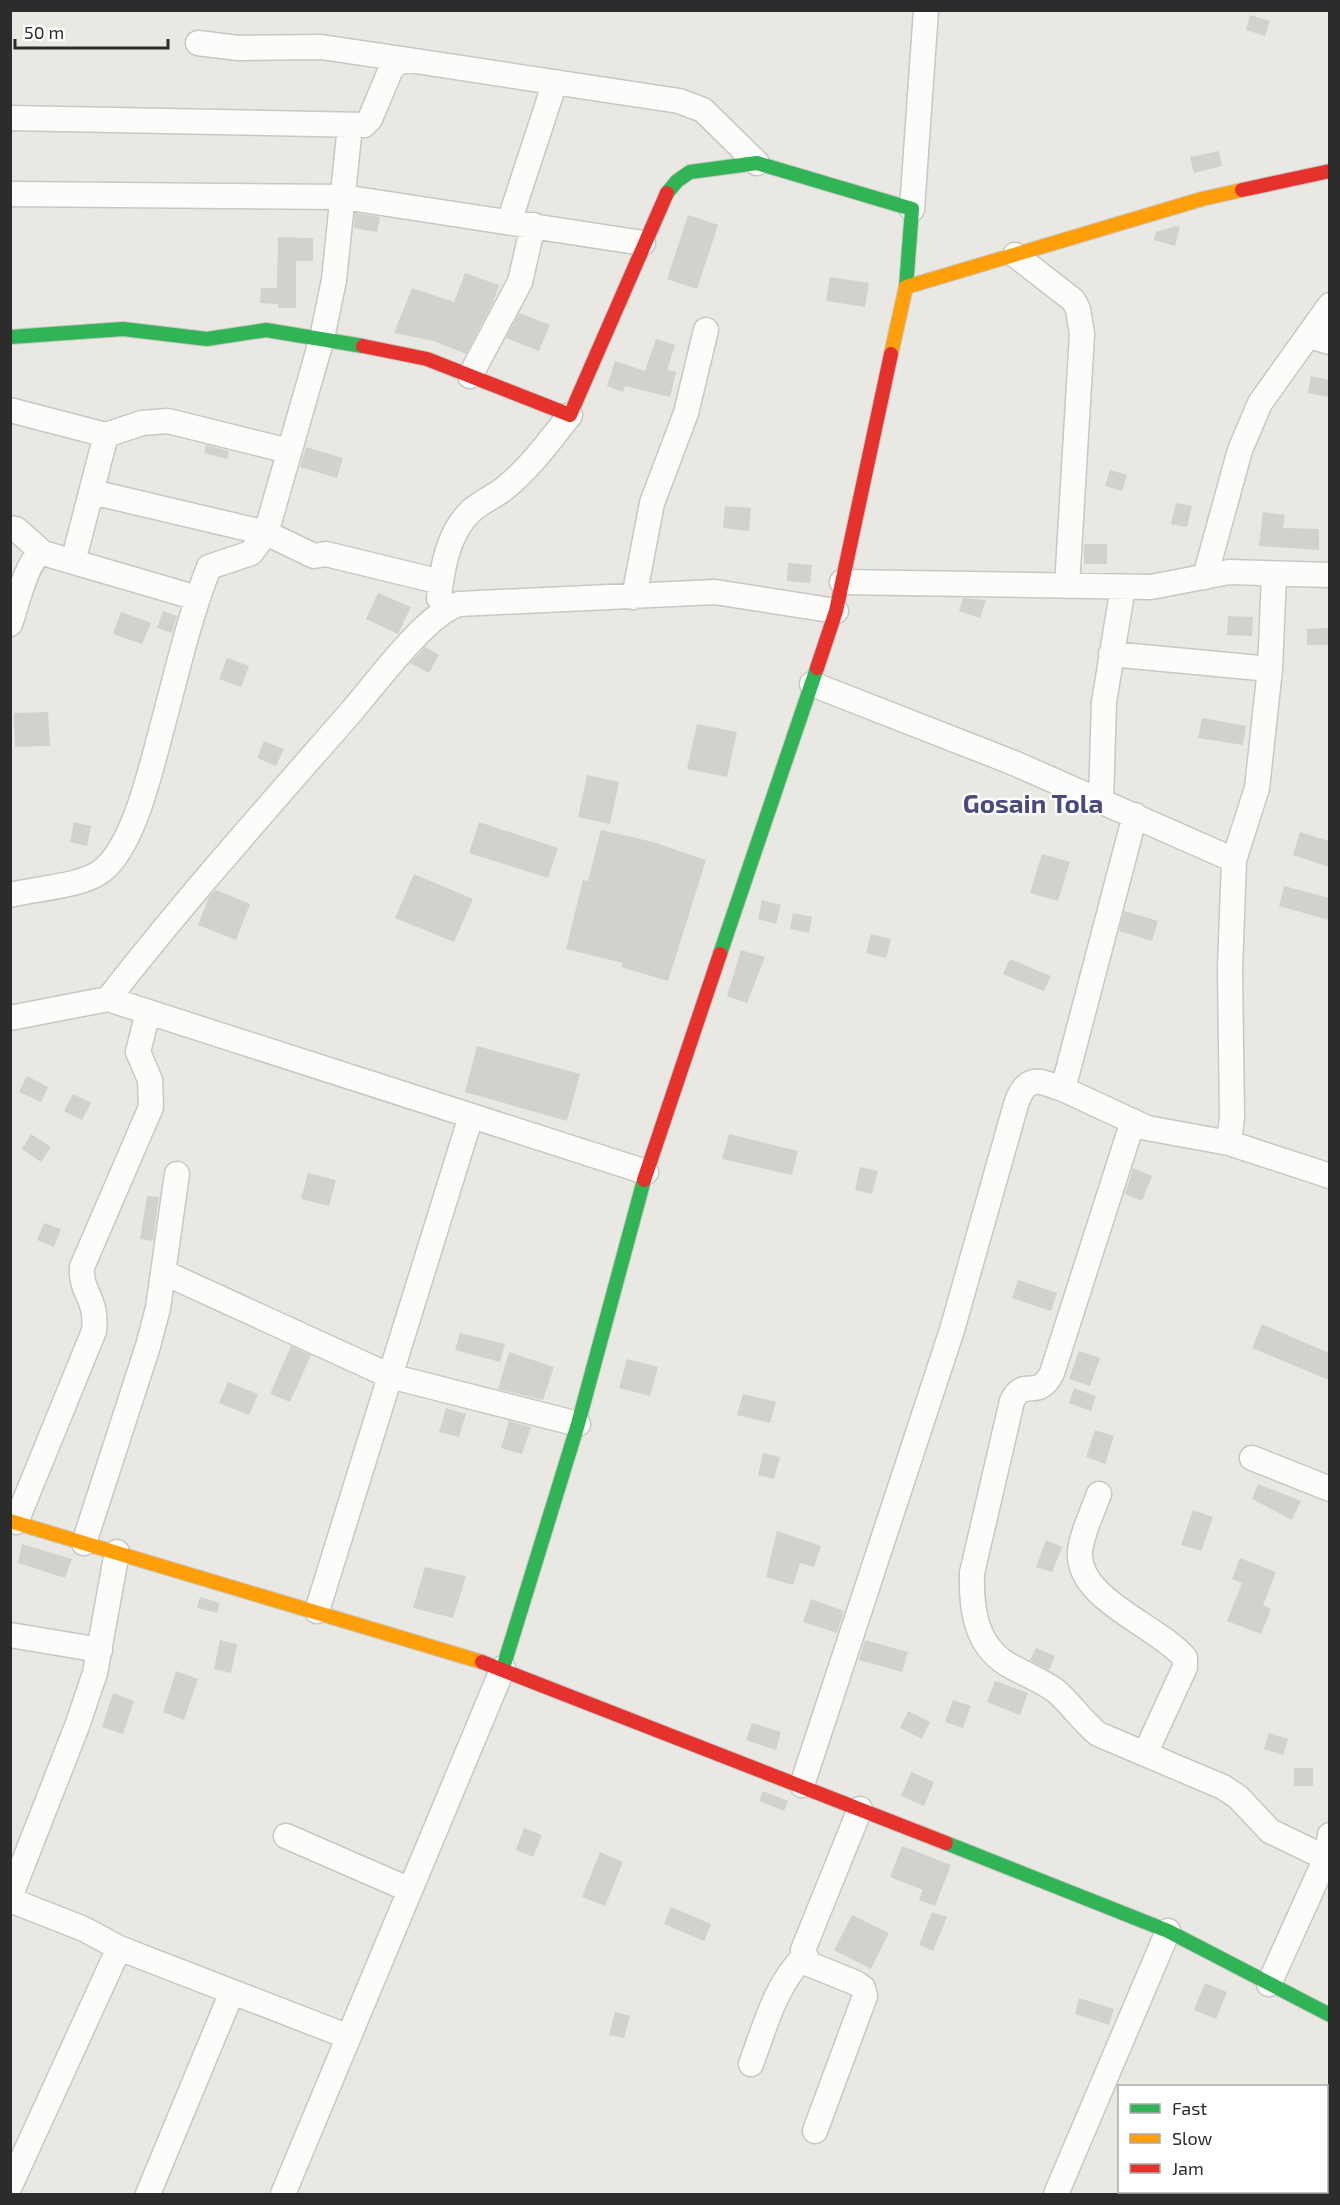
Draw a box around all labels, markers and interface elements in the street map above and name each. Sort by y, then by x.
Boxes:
scale bar [15,12,168,50]
text: 50 m [24,21,64,43]
district label: Gosain Tola [963,787,1103,818]
legend [1118,2085,1328,2193]
text: Fast [1172,2097,1207,2119]
text: Slow [1172,2127,1213,2149]
text: Jam [1172,2157,1204,2179]

